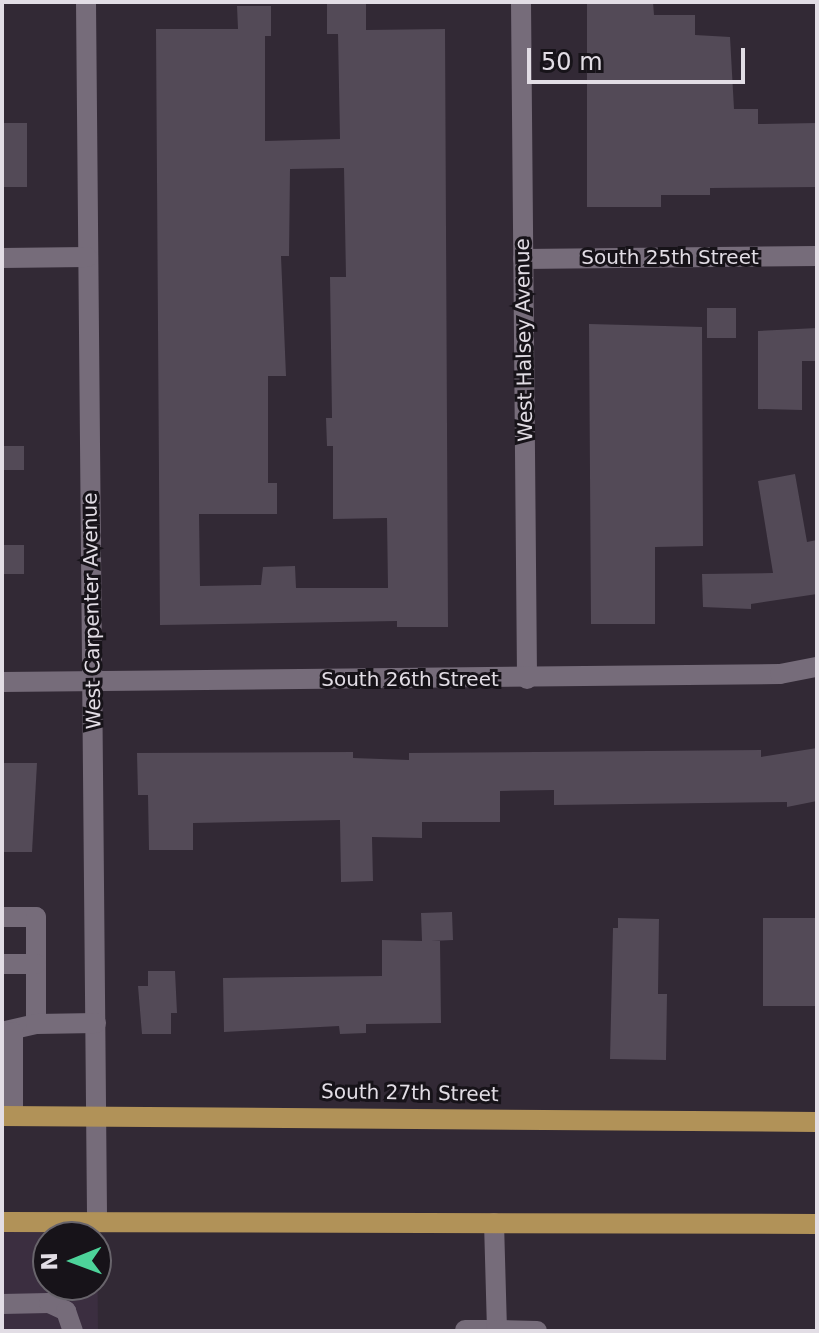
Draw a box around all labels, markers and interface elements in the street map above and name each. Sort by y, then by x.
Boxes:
scale bar [531,32,749,82]
text: 50 m [541,48,603,76]
street label: West Halsey Avenue [510,238,538,442]
street label: South 25th Street [581,245,759,269]
street label: West Carpenter Avenue [78,492,106,730]
street label: South 26th Street [321,667,499,691]
street label: South 27th Street [321,1079,499,1107]
north arrow [32,1221,112,1301]
text: N [37,1252,62,1271]

